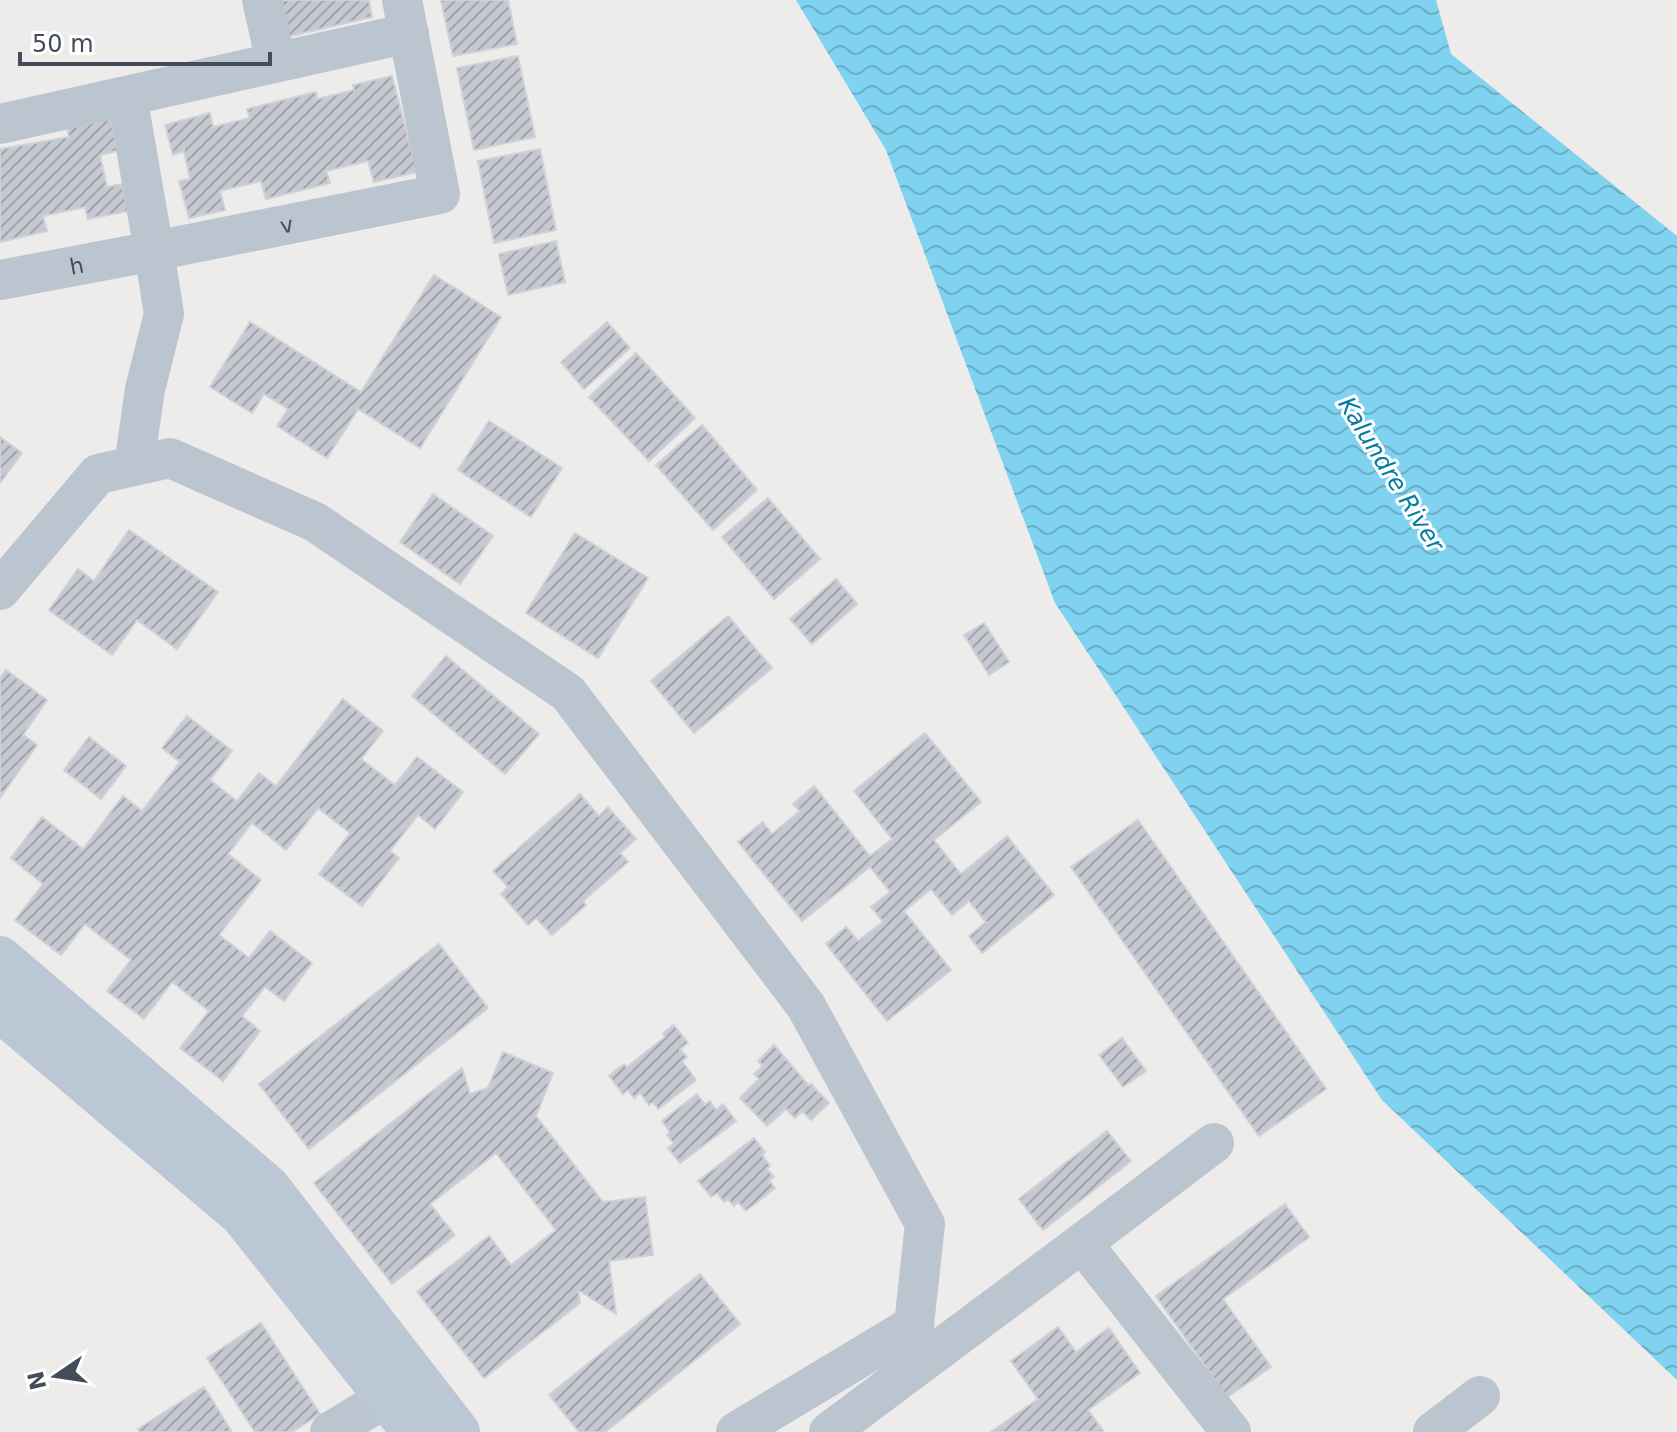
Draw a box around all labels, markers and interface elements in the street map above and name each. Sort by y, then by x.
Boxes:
scale bar [20,16,270,66]
text: 50 m [32,30,94,58]
street label: v [278,211,295,238]
street label: h [67,252,86,279]
water label: Kalundre River [1332,392,1451,558]
north arrow [16,1336,96,1416]
text: N [23,1369,51,1392]

